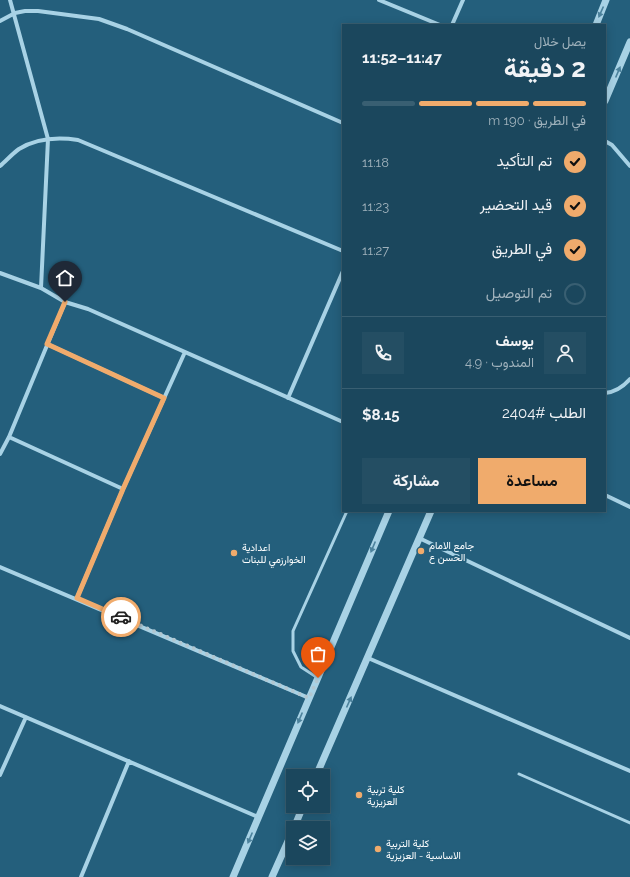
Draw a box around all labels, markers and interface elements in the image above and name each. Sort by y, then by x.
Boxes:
one-way arrow [598,7,604,18]
text: يصل خلال [534,34,586,49]
text: 11:47–11:52 [362,49,442,67]
text: 2 دقيقة [504,53,586,83]
one-way arrow [615,65,621,77]
text: في الطريق · 190 m [488,113,586,128]
icon: check [564,151,586,173]
text: تم التأكيد [497,152,552,170]
text: 11:18 [362,155,389,170]
icon: check [564,195,586,217]
text: قيد التحضير [480,196,552,214]
text: 11:23 [362,199,389,214]
icon: check [564,239,586,261]
text: في الطريق [492,240,552,258]
text: 11:27 [362,243,389,258]
pin [48,261,82,302]
icon: home [54,267,76,289]
text: تم التوصيل [486,284,552,302]
button: phone [362,332,404,374]
text: يوسف [496,332,534,350]
button: person [544,332,586,374]
text: المندوب · 4.9 [465,355,534,370]
text: الطلب #2404 [502,404,586,422]
text: $8.15 [362,406,400,424]
button: مشاركة [362,458,470,504]
button: مساعدة [478,458,586,504]
place label: جامع الامام الحسن ع [429,540,474,564]
one-way arrow [370,541,376,553]
place label: اعدادية الخوارزمي للبنات [242,542,306,568]
marker: جامع الامام الحسن ع [416,546,426,556]
marker: اعدادية الخوارزمي للبنات [229,548,239,558]
courier [101,597,141,637]
icon: car [110,606,132,628]
pin [301,637,335,678]
icon: bag [307,643,329,665]
one-way arrow [346,696,352,707]
one-way arrow [297,712,303,723]
map controls [286,769,330,865]
button: locate [286,769,330,813]
place label: كلية تربية العزيزية [367,784,405,808]
marker: كلية تربية العزيزية [354,790,364,800]
button: layers [286,821,330,865]
one-way arrow [246,832,252,844]
place label: كلية التربية الاساسية - العزيزية [386,838,461,862]
marker: كلية التربية الاساسية - العزيزية [373,844,383,854]

